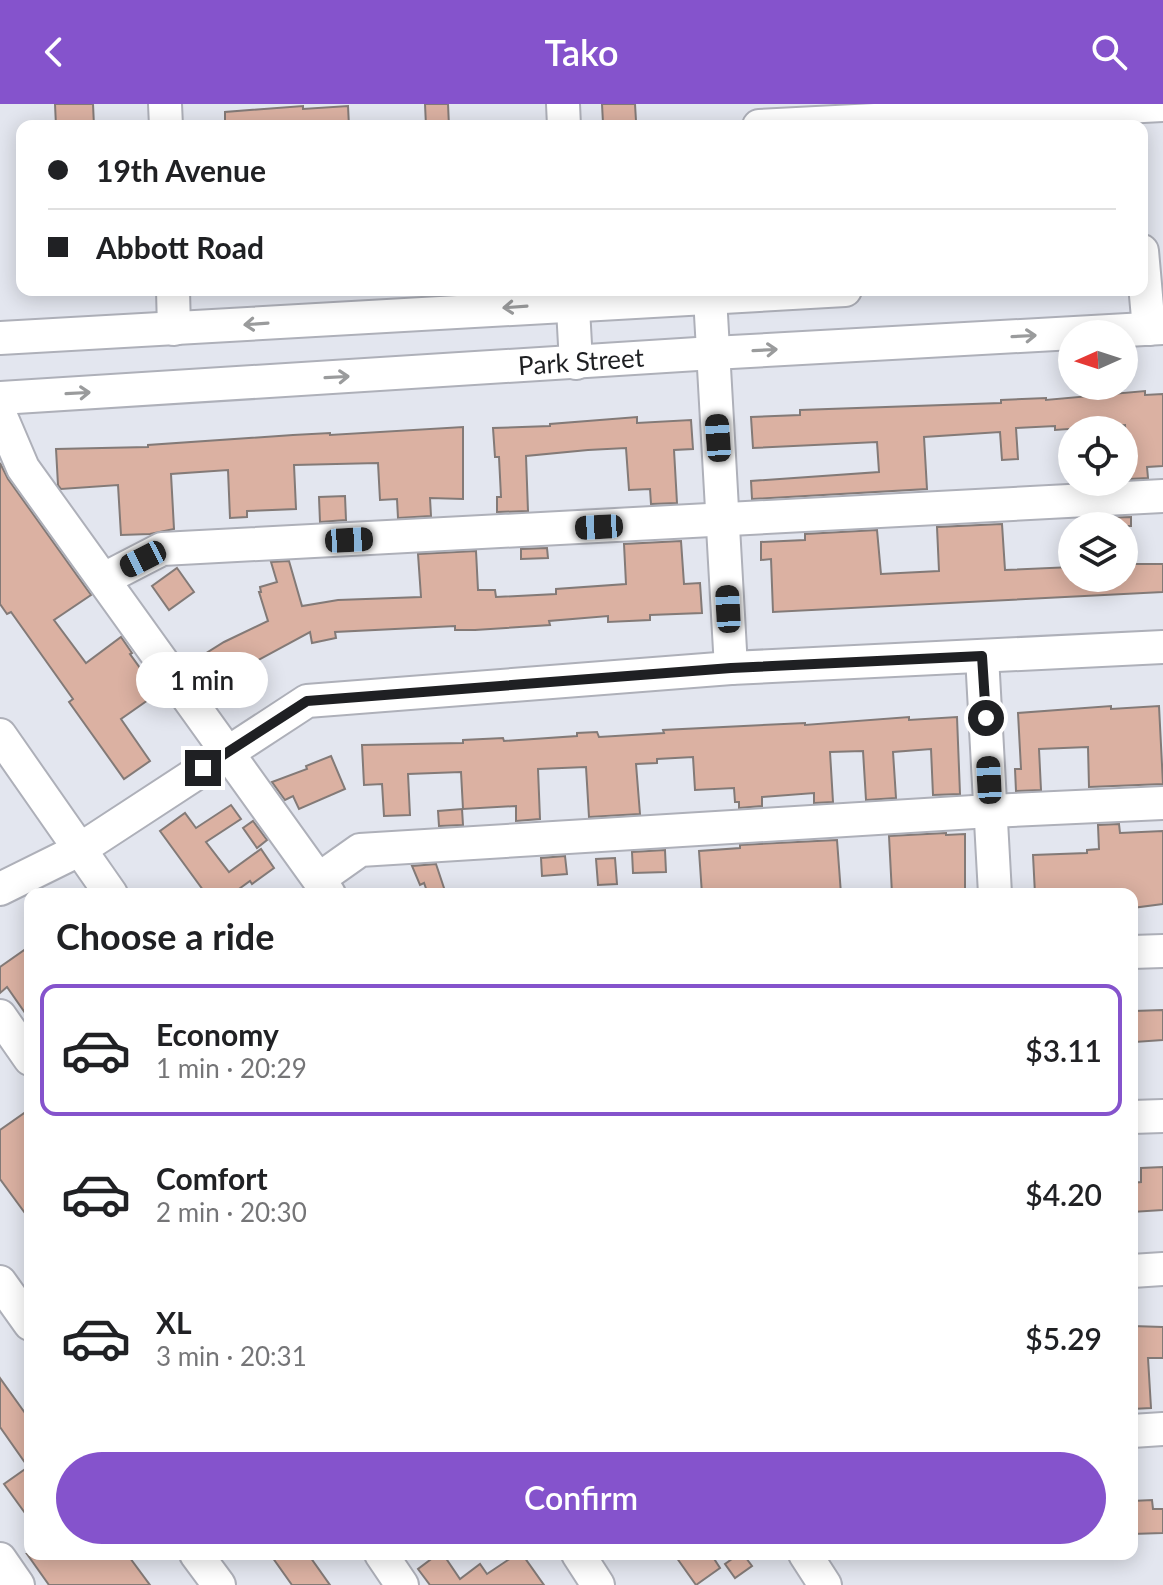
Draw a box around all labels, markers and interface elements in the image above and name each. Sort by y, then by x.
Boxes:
icon: back [32,30,76,74]
text: Tako [545,30,618,74]
icon: search [1087,30,1131,74]
text: 19th Avenue [96,152,266,188]
text: Abbott Road [96,229,264,265]
one-way arrow [502,300,529,315]
one-way arrow [243,317,270,332]
north arrow [1058,320,1138,400]
map controls [1058,320,1138,592]
one-way arrow [1010,328,1037,343]
street label: Park Street [517,341,646,381]
one-way arrow [751,342,777,357]
one-way arrow [323,369,350,384]
one-way arrow [64,385,91,400]
car [704,413,732,463]
button: locate [1058,416,1138,496]
button: layers [1058,512,1138,592]
car [574,514,624,540]
car [324,527,374,553]
car [116,537,170,581]
car [715,584,741,634]
callout: 1 min [137,652,269,708]
text: 1 min [170,664,234,696]
route start [968,700,1004,736]
route end [185,750,221,786]
car [976,755,1002,805]
text: Choose a ride [56,914,275,958]
icon: car [60,1014,132,1086]
text: Economy [156,1016,279,1052]
text: $3.11 [1025,1032,1102,1068]
text: 1 min · 20:29 [156,1052,307,1084]
icon: car [60,1158,132,1230]
text: Comfort [156,1160,268,1196]
text: $4.20 [1025,1176,1102,1212]
text: 2 min · 20:30 [156,1196,307,1228]
icon: car [60,1302,132,1374]
text: XL [156,1304,192,1340]
text: $5.29 [1025,1320,1102,1356]
text: 3 min · 20:31 [156,1340,307,1372]
button: Confirm [56,1452,1106,1544]

